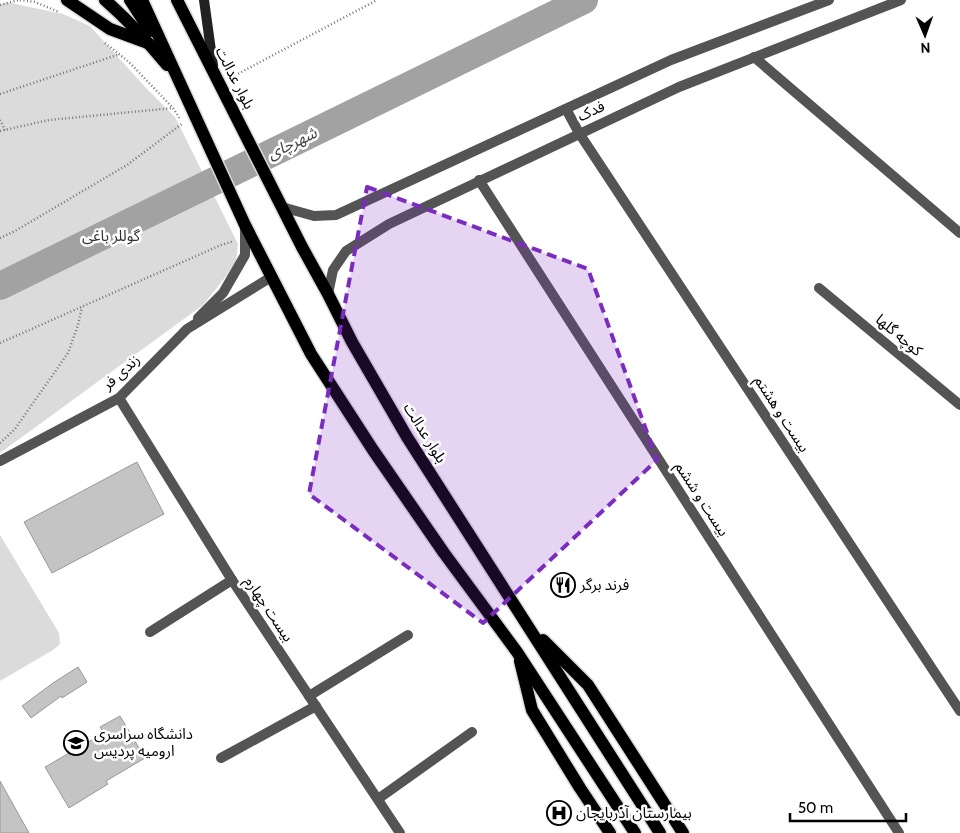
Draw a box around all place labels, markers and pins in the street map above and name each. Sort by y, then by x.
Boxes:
restaurant icon: فرند برگر [550,572,576,598]
place label: فرند برگر [579,576,629,594]
place label: دانشگاه سراسری ارومیه پردیس [94,725,193,761]
school or university icon: دانشگاه سراسری ارومیه پردیس [63,730,89,756]
hospital icon: بیمارستان آذربایجان [546,800,572,826]
place label: بیمارستان آذربایجان [576,804,692,822]

